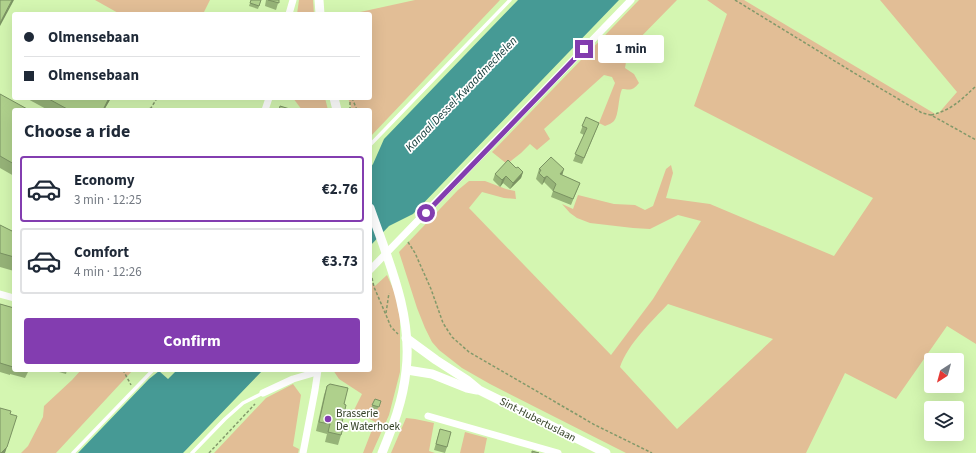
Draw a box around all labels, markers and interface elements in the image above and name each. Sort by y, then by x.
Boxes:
text: Olmensebaan [48,27,139,48]
water label: Kanaal Dessel-Kwaadmechelen [402,33,521,156]
callout: 1 min [598,35,664,63]
route end [575,40,593,58]
text: 1 min [615,40,647,58]
text: Olmensebaan [48,65,139,86]
text: Choose a ride [24,119,130,144]
text: Economy [74,170,135,191]
icon: car [26,171,62,207]
text: €2.76 [322,179,358,200]
text: 3 min · 12:25 [74,191,142,209]
route start [417,204,435,222]
text: Comfort [74,242,129,263]
icon: car [26,243,62,279]
text: €3.73 [322,251,358,272]
text: 4 min · 12:26 [74,263,142,281]
button: Confirm [24,318,360,364]
north arrow [924,353,964,393]
map controls [924,353,964,441]
street label: Sint-Hubertuslaan [497,394,579,445]
button: layers [924,401,964,441]
place label: Brasserie De Waterhoek [336,406,401,434]
marker: Brasserie De Waterhoek [323,414,333,424]

